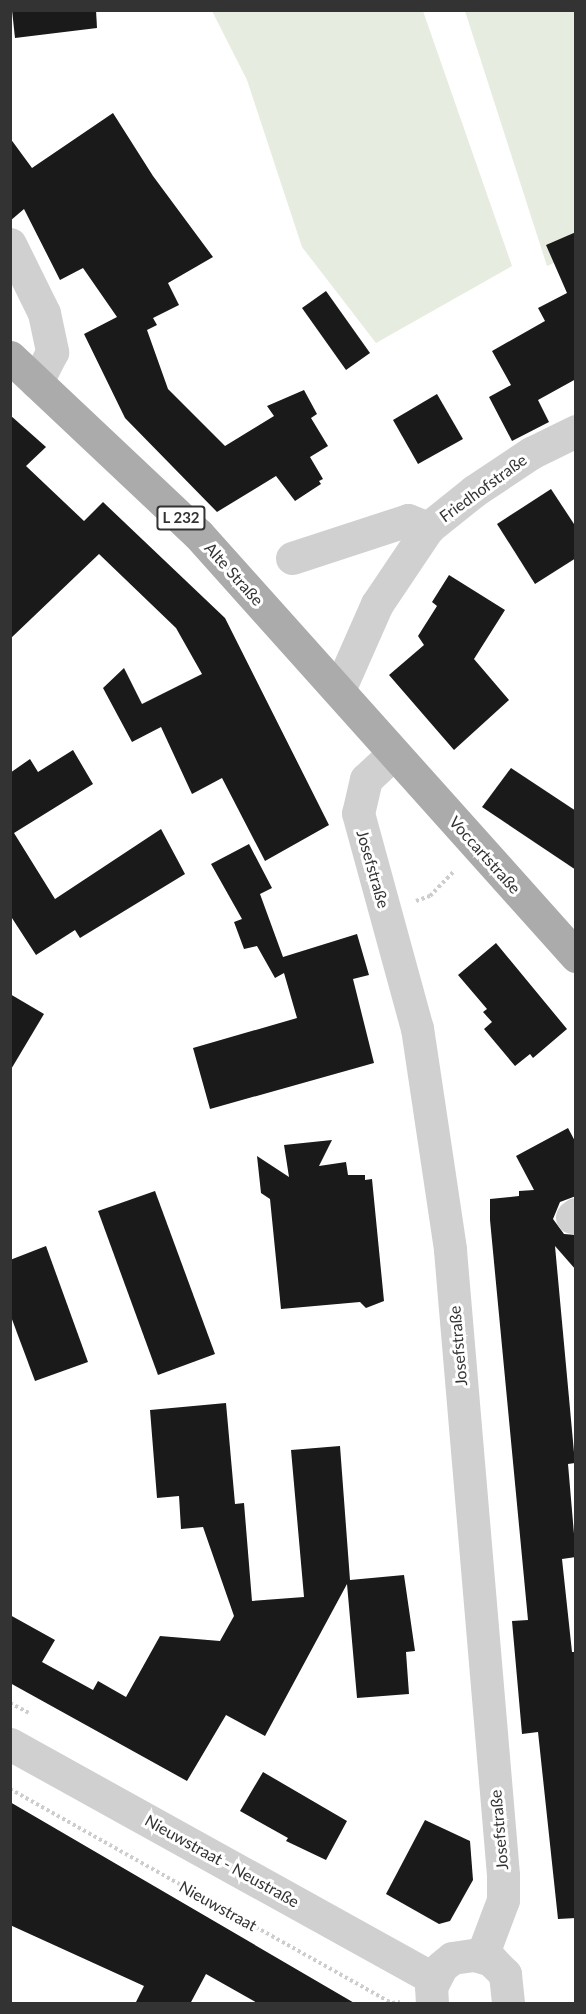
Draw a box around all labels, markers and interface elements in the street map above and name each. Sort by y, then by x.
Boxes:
street label: Friedhofstraße [436,450,530,526]
road number: L 232 [156,506,207,530]
street label: Alte Straße [201,539,267,609]
street label: Voccartstraße [445,812,525,898]
street label: Josefstraße [353,828,393,910]
street label: Josefstraße [445,1305,471,1387]
street label: Josefstraße [486,1789,512,1871]
street label: Nieuwstraat - Neustraße [142,1811,302,1911]
street label: Nieuwstraat [176,1877,260,1935]

